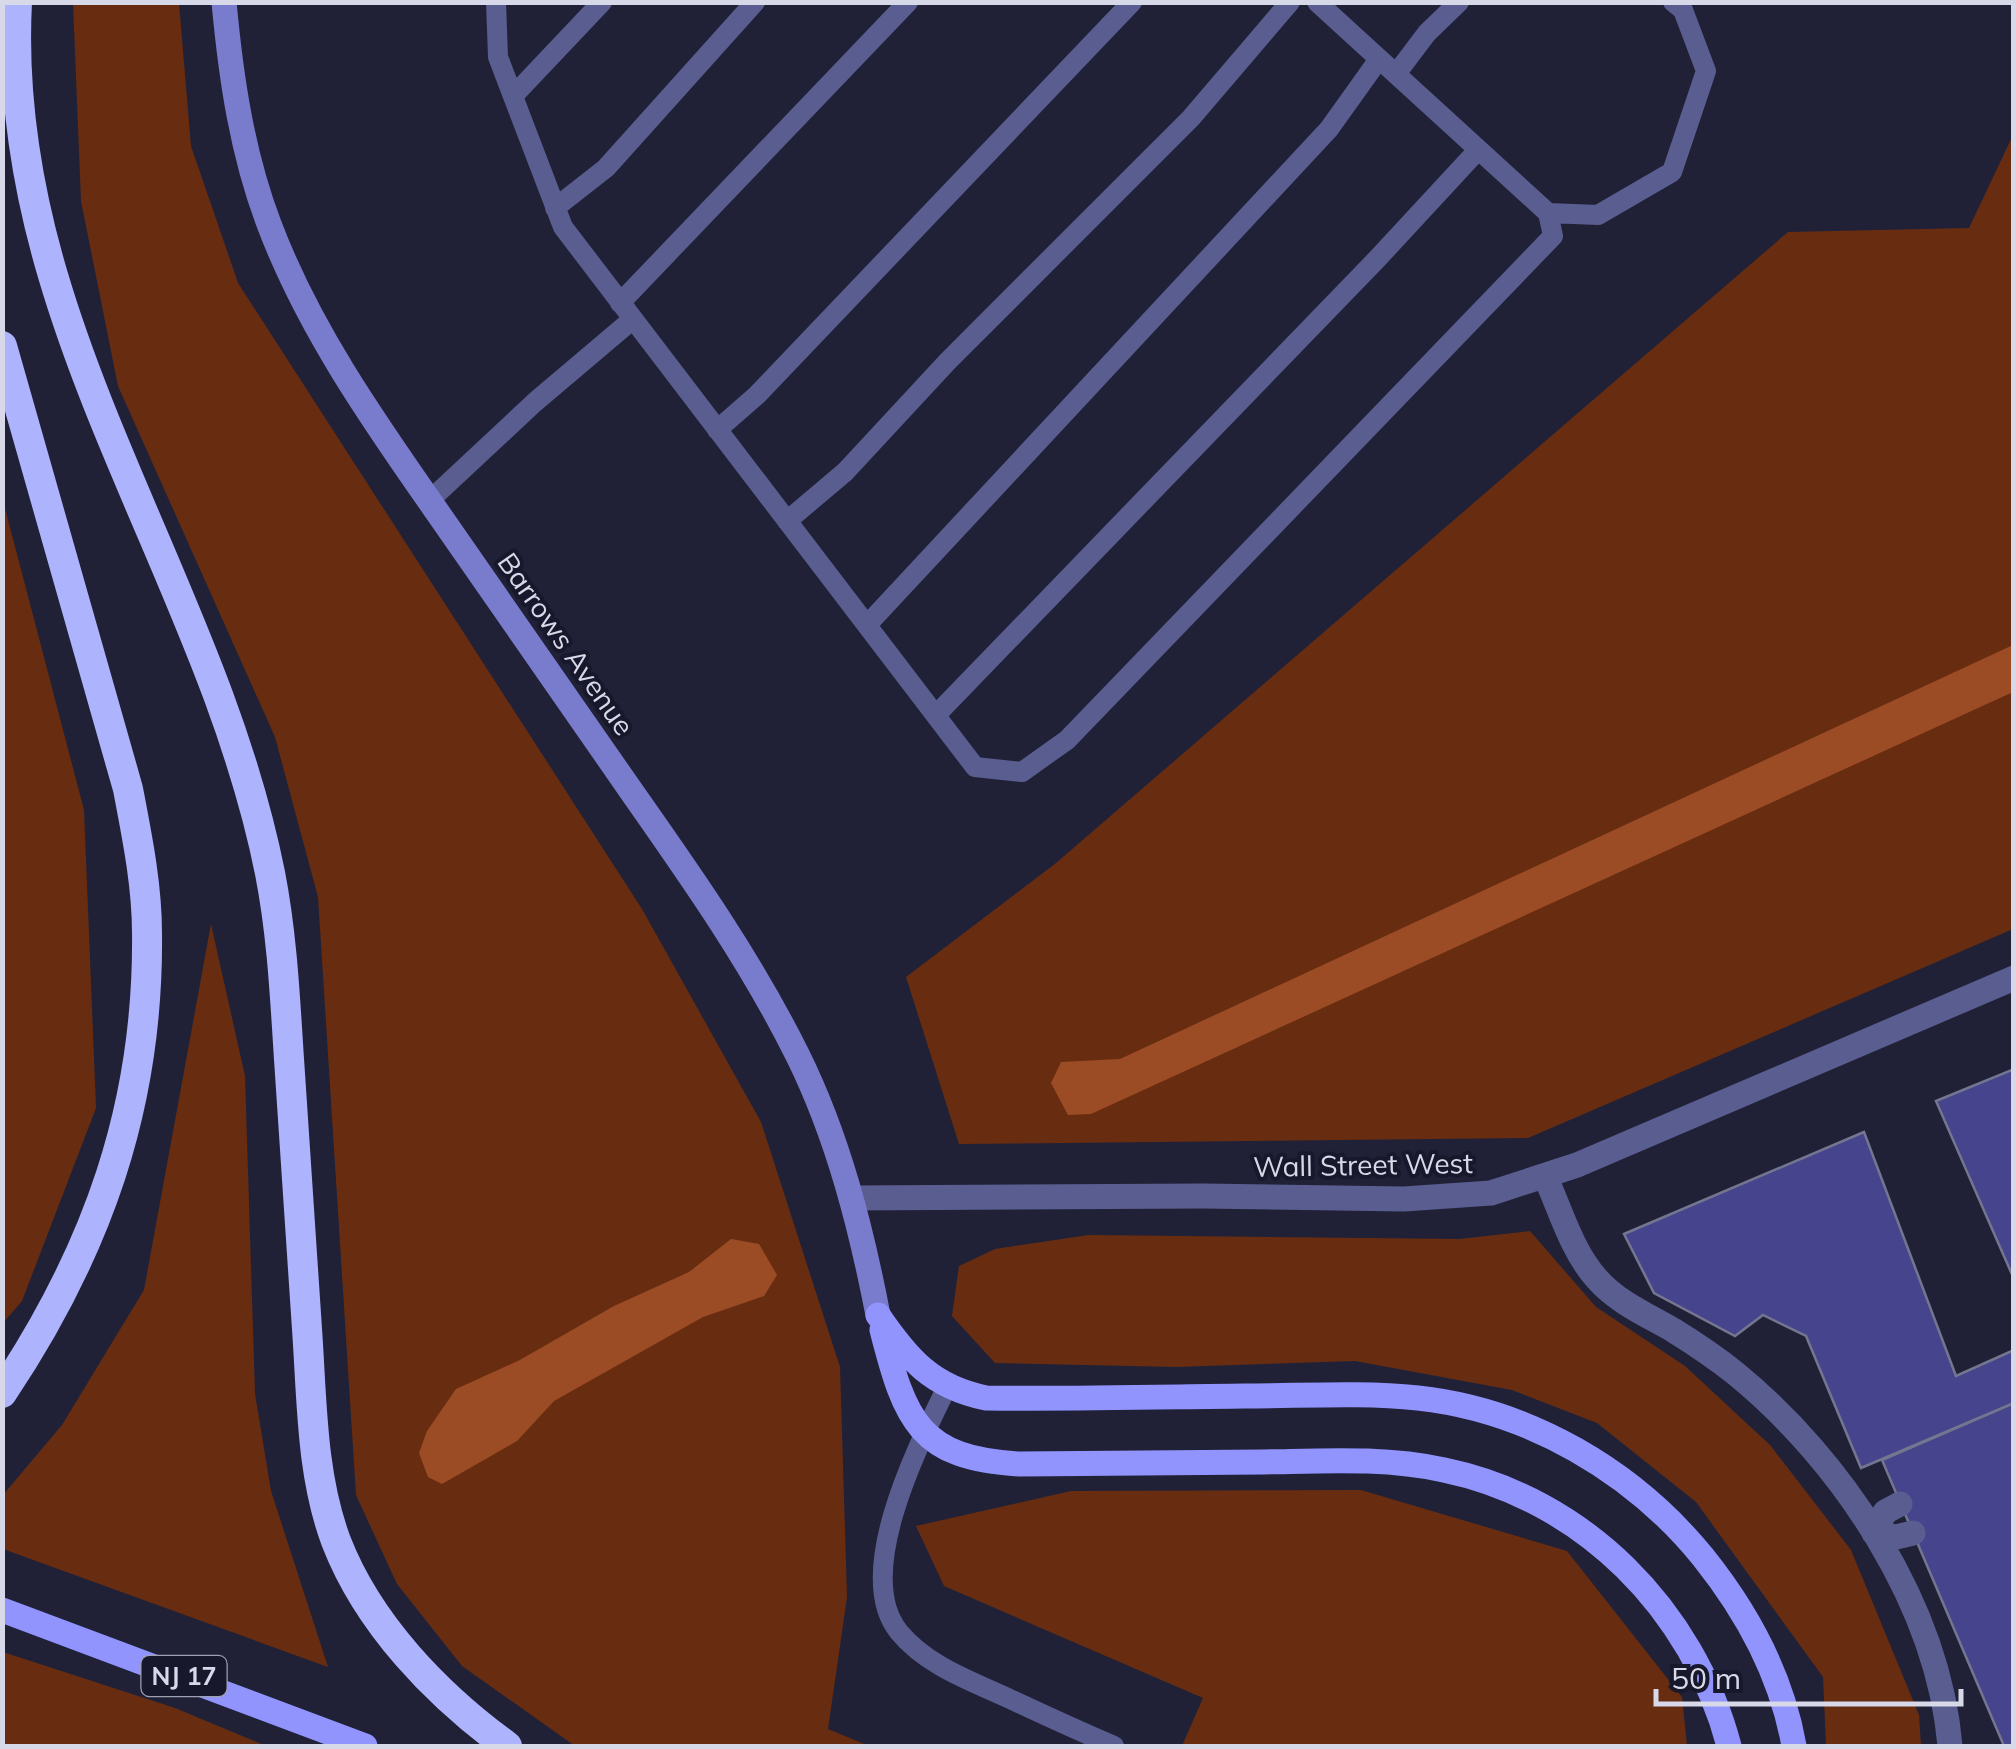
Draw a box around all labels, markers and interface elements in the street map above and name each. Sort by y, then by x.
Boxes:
street label: Barrows Avenue [491,546,642,742]
street label: Wall Street West [1253,1145,1473,1184]
scale bar [1656,1644,1961,1706]
road number: NJ 17 [142,1656,226,1696]
text: 50 m [1671,1659,1741,1697]

